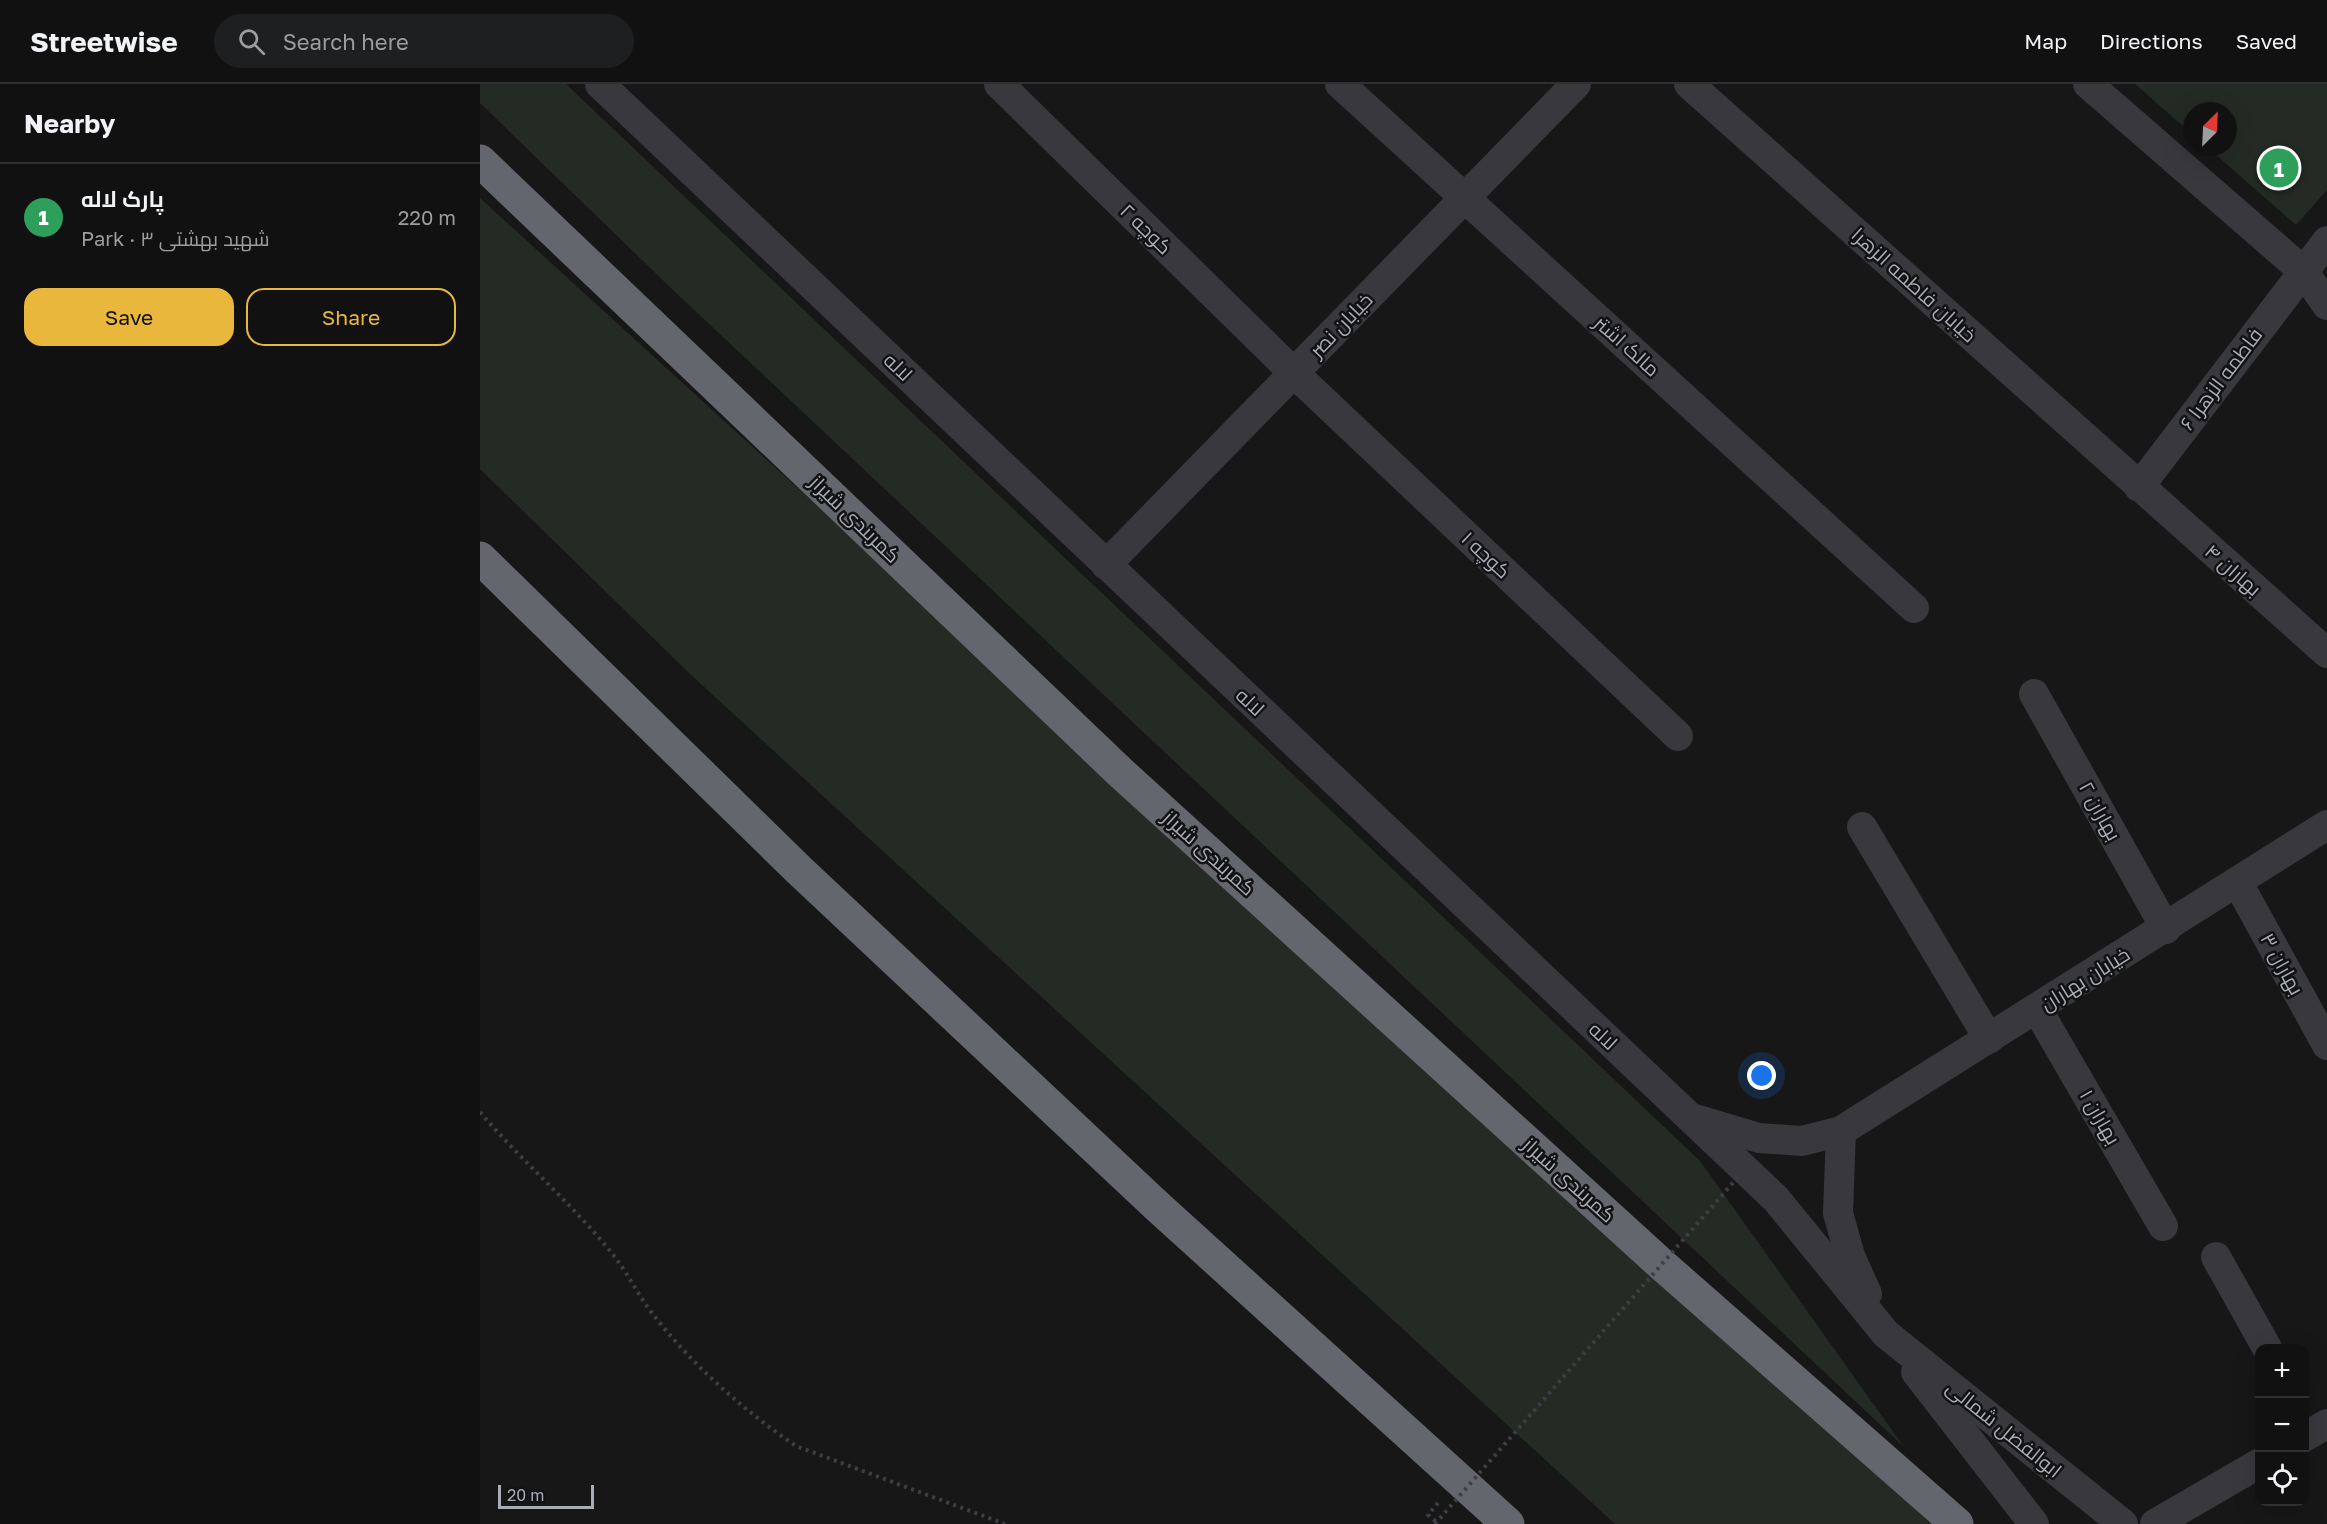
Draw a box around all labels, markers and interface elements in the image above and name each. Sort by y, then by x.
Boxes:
search box [214,14,634,68]
text: Streetwise [30,25,178,58]
icon: search [235,25,268,58]
text: Search here [283,28,409,55]
text: Map [2024,28,2067,54]
text: Directions [2100,28,2203,54]
text: Saved [2236,28,2297,54]
north arrow [2183,102,2237,156]
text: Nearby [24,108,115,139]
pin: 1 [2260,146,2298,190]
text: پارک لاله [81,185,164,212]
street label: کوچه ۲ [1115,198,1177,260]
text: 1 [38,205,49,229]
text: 220 m [398,205,456,229]
street label: خیابان فاطمه الزهرا [1846,222,1982,348]
text: Park · ۳ شهید بهشتی [81,226,269,250]
street label: خیابان نصر [1303,287,1378,364]
button: Save [24,288,234,346]
button: Share [246,288,456,346]
street label: مالک اشتر [1589,309,1665,381]
street label: ۶ فاطمه الزهرا [2174,323,2267,435]
street label: لاله [880,347,918,385]
street label: کمربندی شیراز [804,469,906,569]
street label: کوچه ۱ [1456,526,1516,584]
street label: بهاران ۴ [2199,538,2267,602]
street label: لاله [1232,682,1270,720]
street label: ۲ بهاران [2073,777,2127,845]
street label: کمربندی شیراز [1156,804,1261,901]
street label: ۳ بهاران [2254,928,2310,1000]
street label: خیابان بهاران [2035,941,2135,1017]
street label: لاله [1585,1016,1623,1054]
your location [1747,1061,1776,1090]
street label: ۱ بهاران [2074,1085,2126,1149]
street label: کمربندی شیراز [1516,1131,1621,1228]
map controls [2255,1344,2309,1506]
button: + [2255,1344,2309,1398]
street label: ابوالفضل شمالی [1941,1374,2067,1484]
button: − [2255,1398,2309,1452]
button: locate [2255,1452,2309,1506]
scale bar [498,1482,594,1510]
text: 20 m [507,1485,544,1505]

